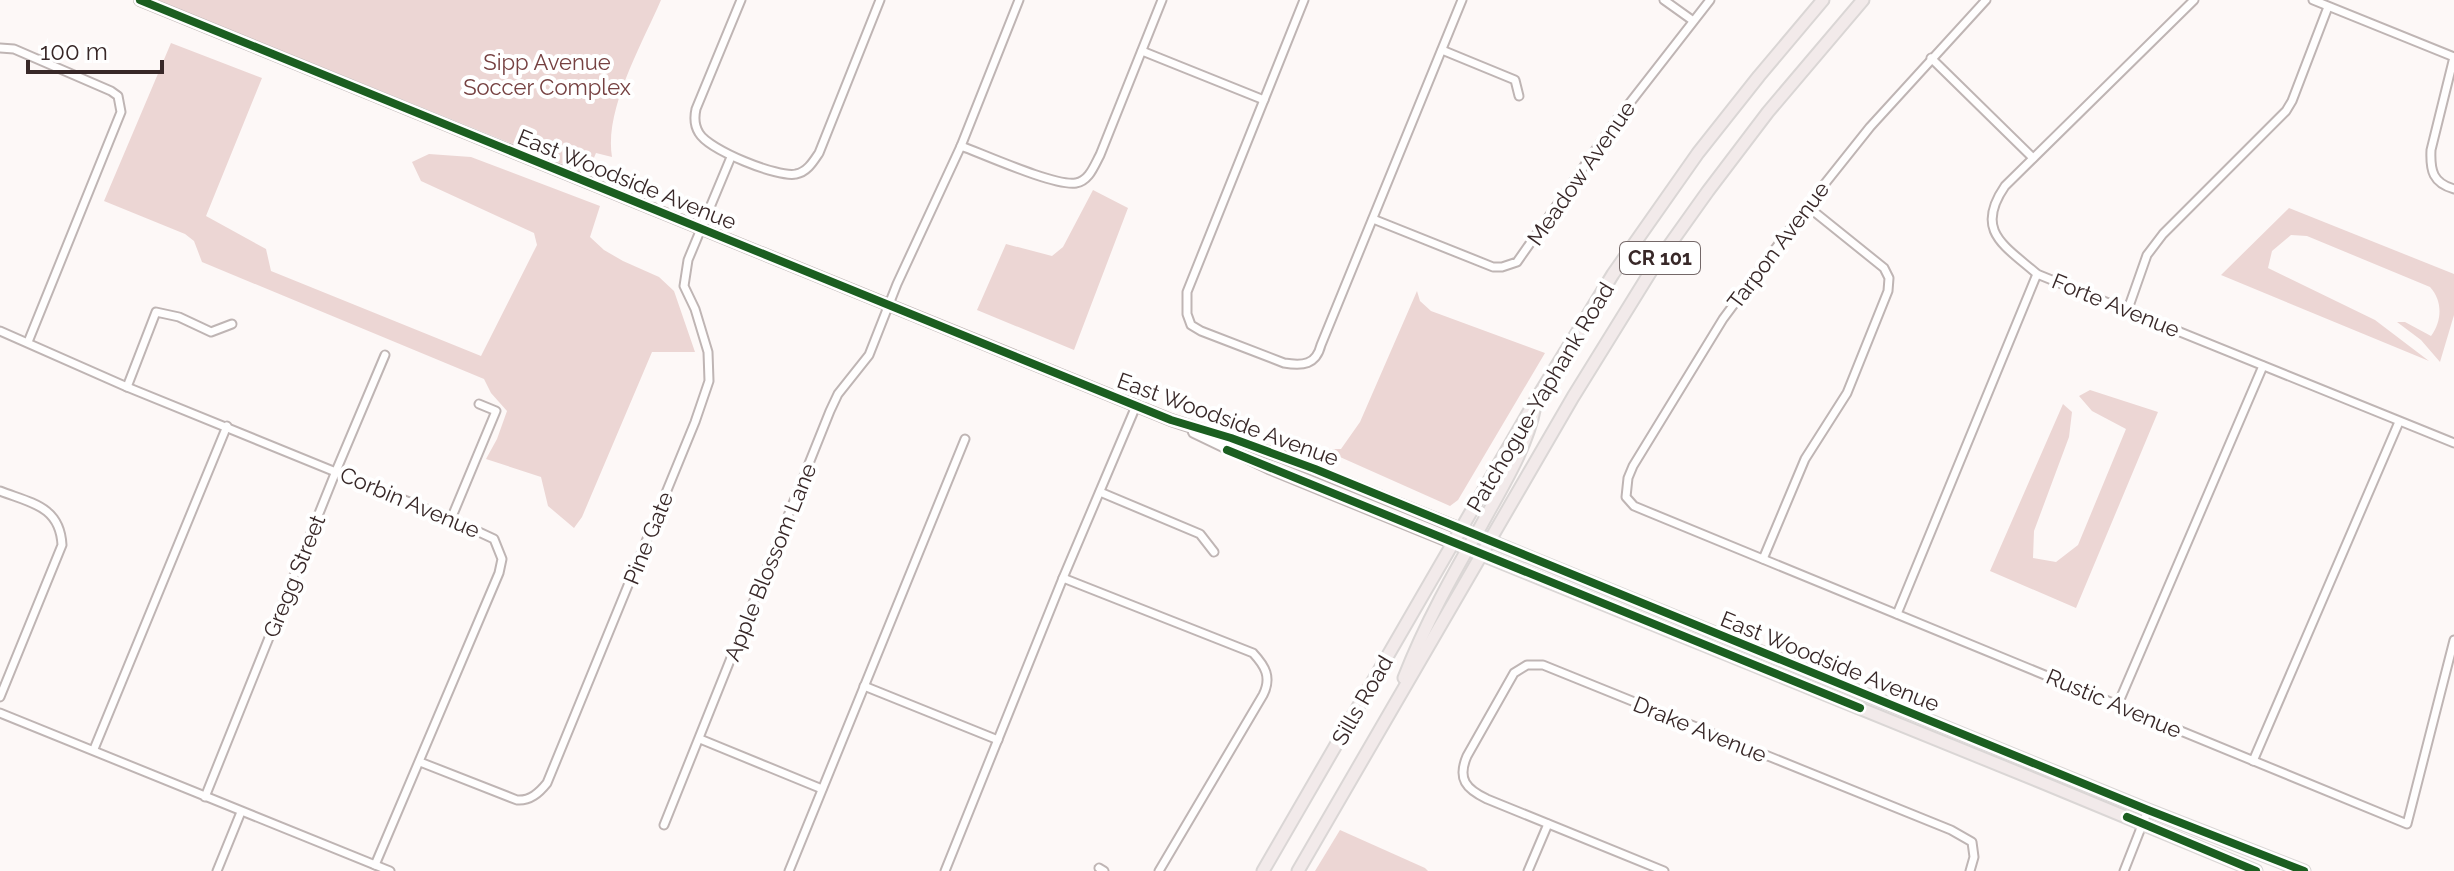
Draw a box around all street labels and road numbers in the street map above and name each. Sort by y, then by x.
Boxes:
street label: Meadow Avenue [1522,96,1640,250]
street label: East Woodside Avenue [514,123,740,235]
street label: Tarpon Avenue [1722,176,1834,314]
road number: CR 101 [1620,242,1700,274]
street label: Forte Avenue [2048,268,2184,342]
street label: Patchogue-Yaphank Road [1461,277,1619,517]
street label: East Woodside Avenue [1114,367,1342,471]
street label: Apple Blossom Lane [718,459,822,665]
street label: Corbin Avenue [336,461,484,543]
street label: Pine Gate [618,488,678,588]
street label: Gregg Street [258,510,331,641]
street label: East Woodside Avenue [1717,605,1943,717]
street label: Sills Road [1326,651,1398,749]
street label: Rustic Avenue [2043,663,2186,743]
street label: Drake Avenue [1630,690,1771,768]

